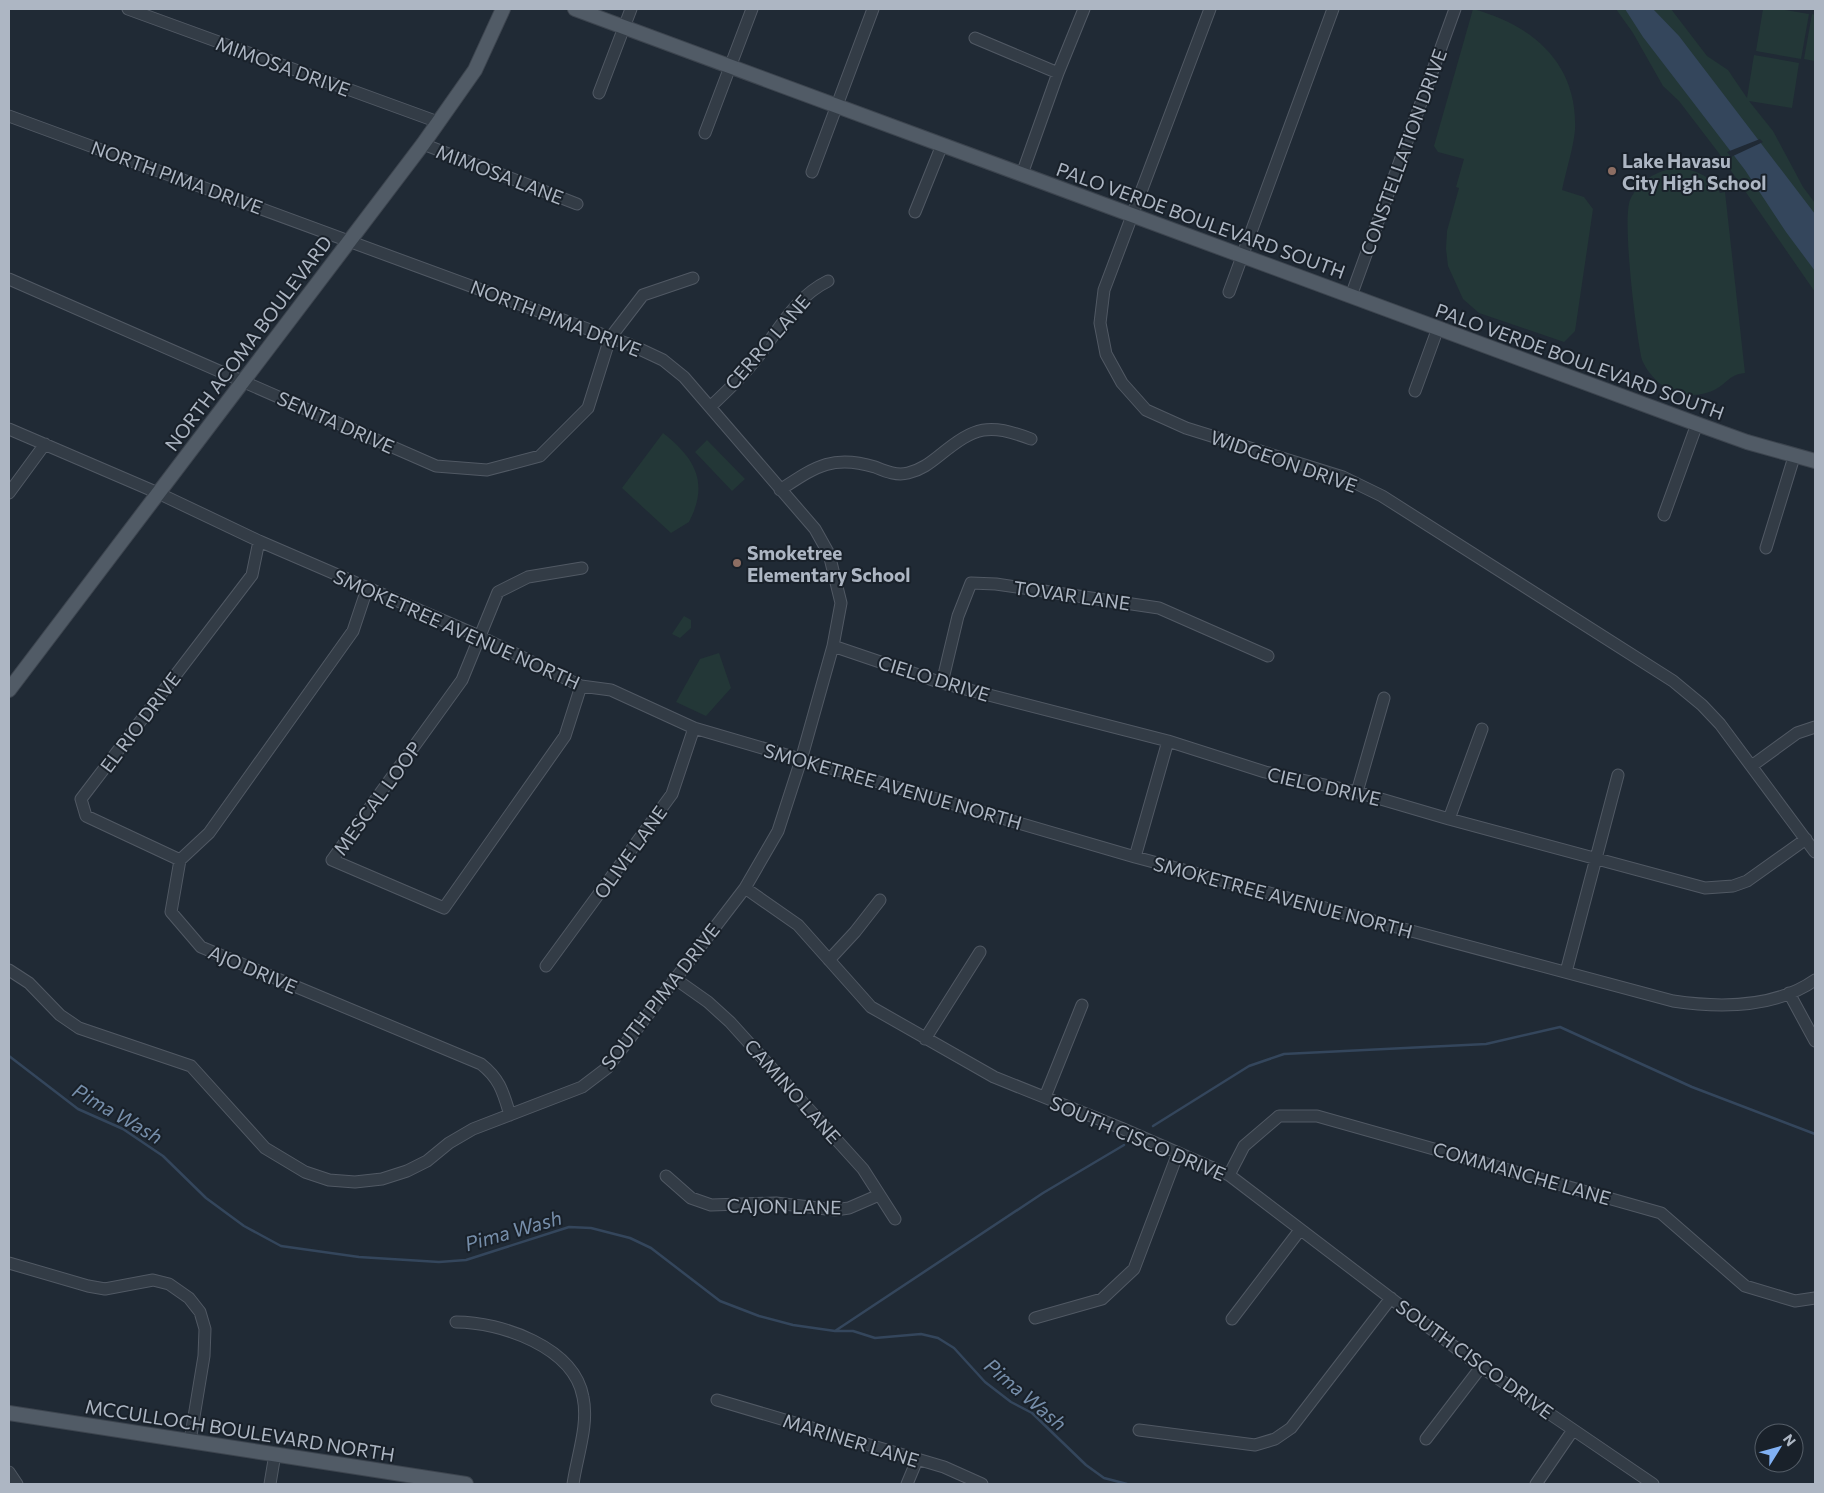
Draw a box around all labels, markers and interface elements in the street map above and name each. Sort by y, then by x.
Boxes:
street label: MIMOSA DRIVE [213,31,353,101]
street label: CONSTELLATION DRIVE [1355,46,1451,258]
street label: NORTH PIMA DRIVE [88,135,266,219]
street label: MIMOSA LANE [433,139,567,209]
place label: Lake Havasu City High School [1622,149,1766,194]
street label: PALO VERDE BOULEVARD SOUTH [1053,157,1349,283]
marker: Lake Havasu City High School [1606,165,1618,177]
street label: NORTH ACOMA BOULEVARD [160,231,336,455]
street label: NORTH PIMA DRIVE [467,275,645,361]
street label: CERRO LANE [720,290,814,394]
street label: PALO VERDE BOULEVARD SOUTH [1432,298,1728,424]
street label: SENITA DRIVE [274,386,398,458]
street label: WIDGEON DRIVE [1208,425,1360,497]
place label: Smoketree Elementary School [747,541,911,586]
marker: Smoketree Elementary School [731,557,743,569]
street label: SMOKETREE AVENUE NORTH [330,564,584,694]
street label: TOVAR LANE [1012,575,1132,615]
street label: CIELO DRIVE [875,650,993,706]
street label: EL RIO DRIVE [95,667,185,777]
street label: MESCAL LOOP [328,737,426,859]
street label: SMOKETREE AVENUE NORTH [761,738,1025,834]
street label: CIELO DRIVE [1265,762,1383,810]
street label: OLIVE LANE [589,801,671,903]
street label: SMOKETREE AVENUE NORTH [1151,851,1415,943]
street label: SOUTH PIMA DRIVE [596,918,724,1074]
street label: AJO DRIVE [205,940,301,998]
street label: CAMINO LANE [740,1034,846,1148]
water label: Pima Wash [69,1078,167,1148]
street label: SOUTH CISCO DRIVE [1047,1091,1229,1185]
street label: COMMANCHE LANE [1430,1137,1614,1209]
street label: CAJON LANE [726,1194,842,1218]
water label: Pima Wash [462,1205,564,1255]
street label: SOUTH CISCO DRIVE [1392,1294,1558,1424]
water label: Pima Wash [980,1353,1072,1435]
street label: MCCULLOCH BOULEVARD NORTH [84,1394,396,1466]
street label: MARINER LANE [780,1408,922,1472]
north arrow [1754,1423,1804,1473]
text: N [1780,1431,1800,1449]

